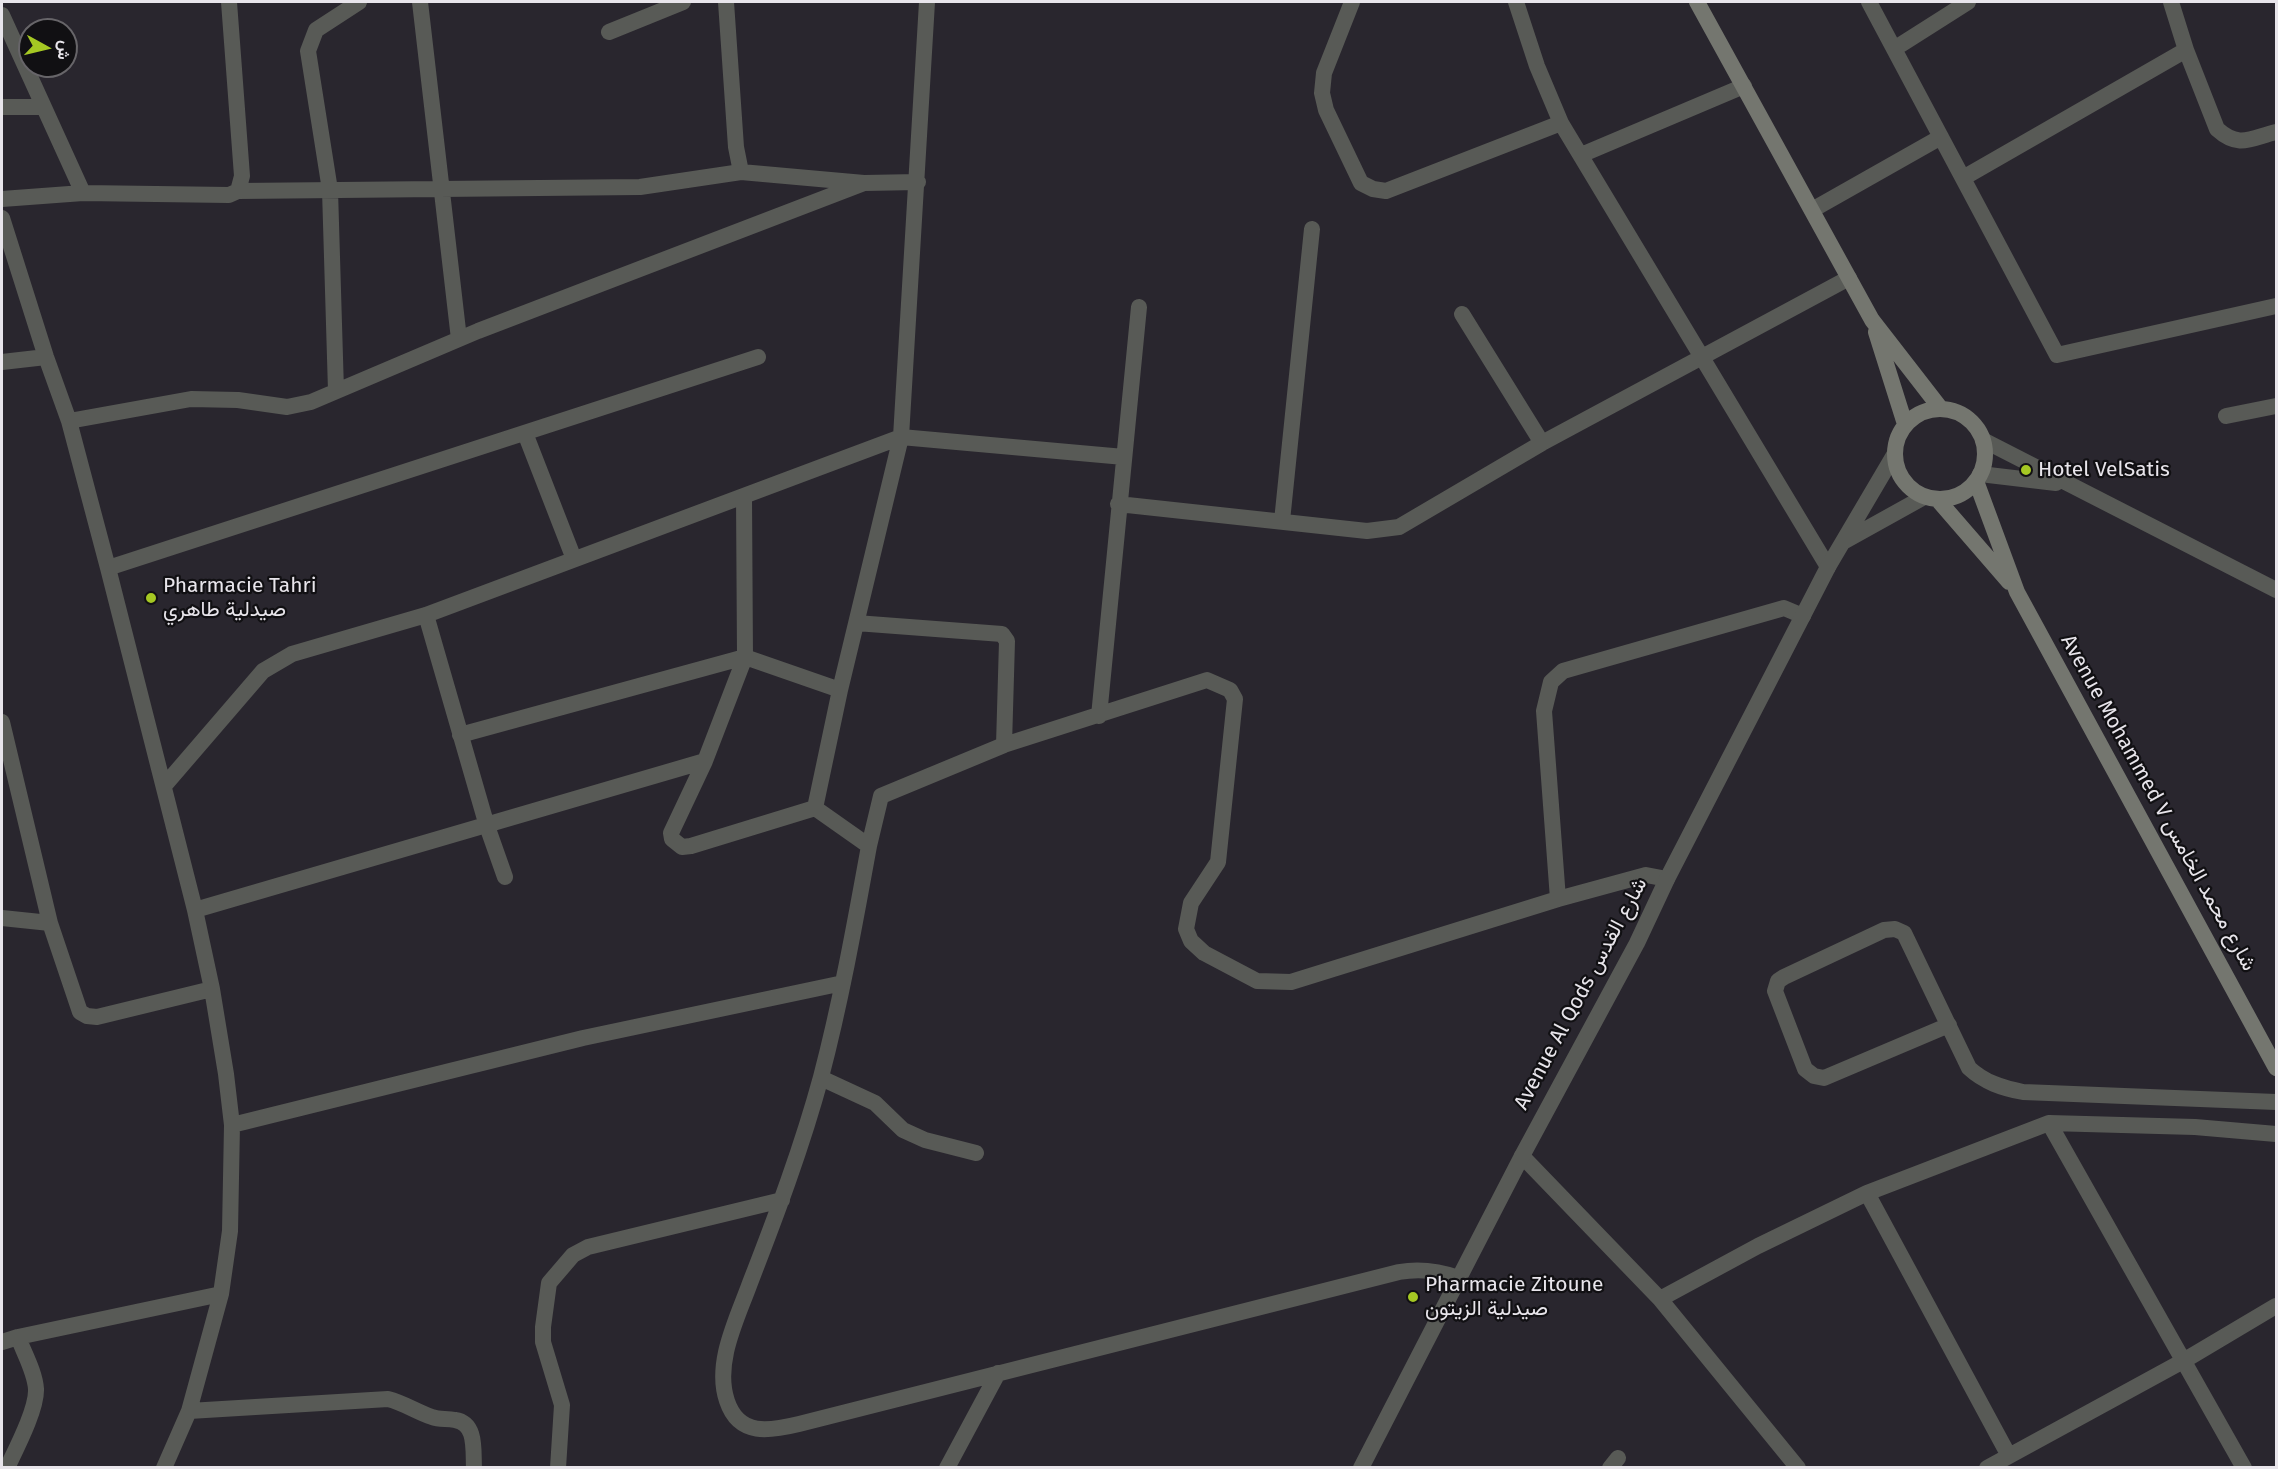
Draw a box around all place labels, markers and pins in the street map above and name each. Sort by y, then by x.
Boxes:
place label: Hotel VelSatis [2038,457,2170,483]
marker: Hotel VelSatis [2019,463,2033,477]
place label: Pharmacie Tahri صيدلية طاهري [163,573,317,623]
marker: Pharmacie Tahri صيدلية طاهري [144,591,158,605]
place label: Pharmacie Zitoune صيدلية الزيتون [1425,1272,1603,1322]
marker: Pharmacie Zitoune صيدلية الزيتون [1406,1290,1420,1304]

